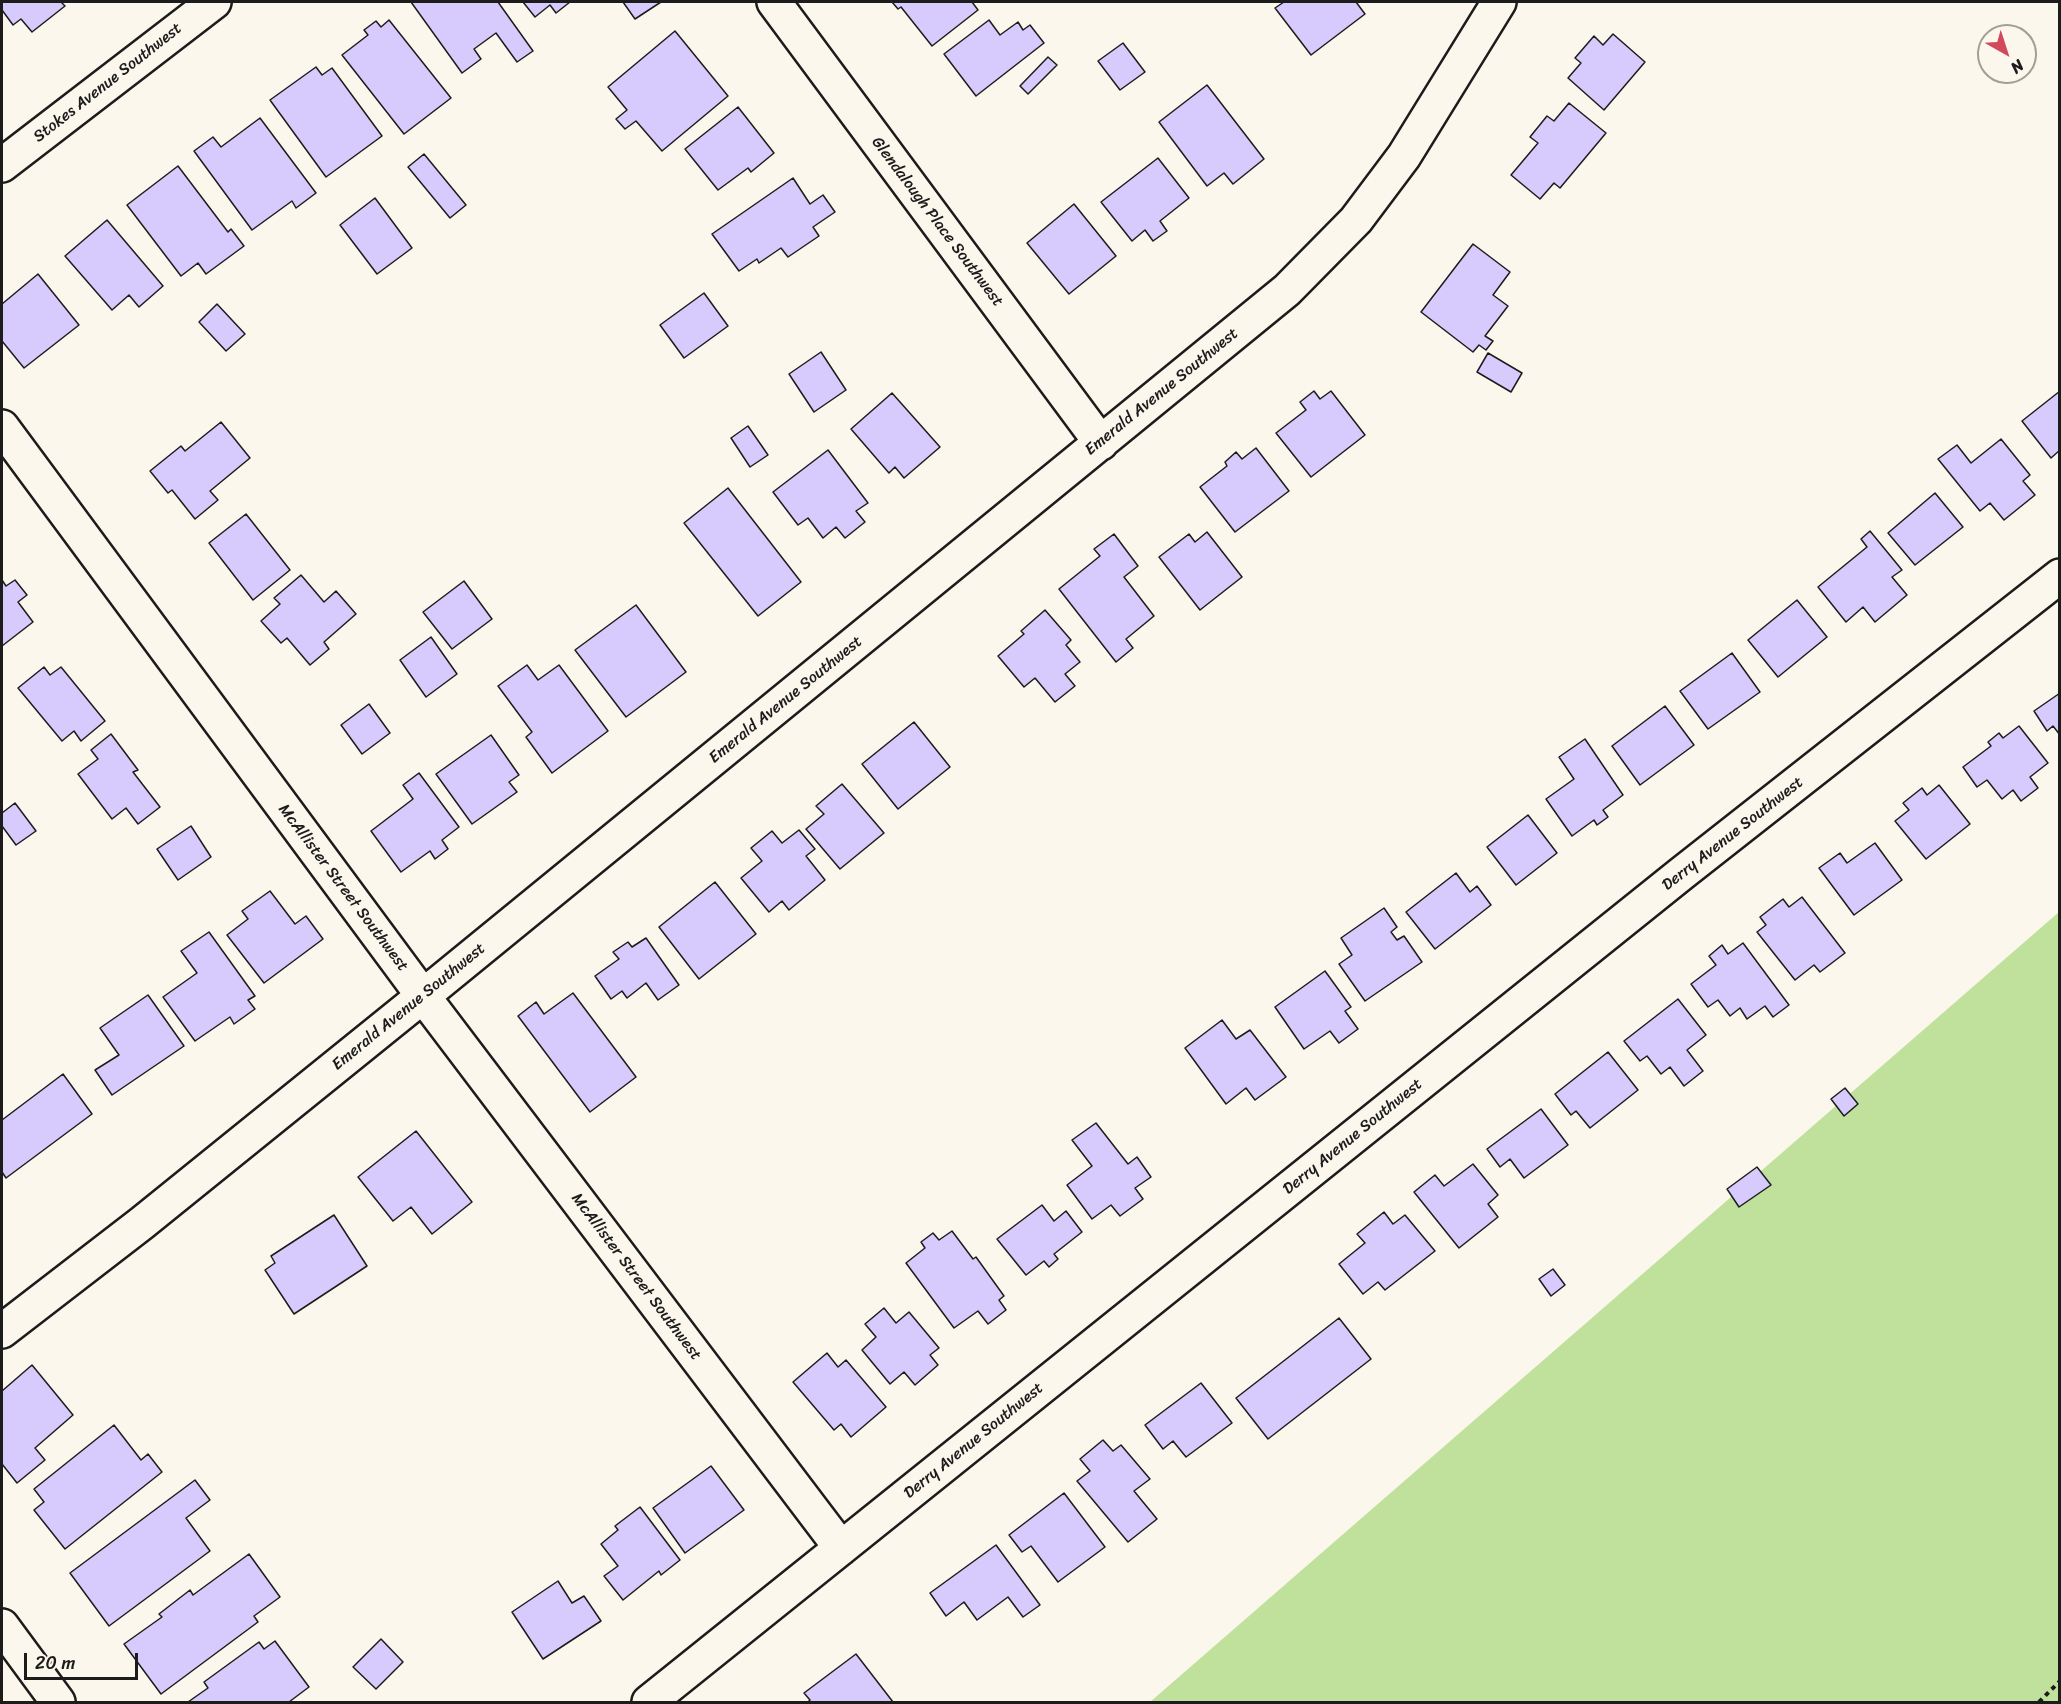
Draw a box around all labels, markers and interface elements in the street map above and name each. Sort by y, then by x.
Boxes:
street label: Stokes Avenue Southwest [30,19,186,147]
north arrow [1977,24,2037,84]
text: N [2004,52,2031,82]
street label: Glendalough Place Southwest [867,133,1007,311]
street label: Emerald Avenue Southwest [1082,324,1242,460]
street label: Emerald Avenue Southwest [706,632,866,768]
street label: Derry Avenue Southwest [1659,773,1807,895]
street label: McAllister Street Southwest [274,801,412,975]
street label: Emerald Avenue Southwest [329,939,489,1075]
street label: Derry Avenue Southwest [1279,1075,1427,1199]
street label: McAllister Street Southwest [567,1190,705,1364]
street label: Derry Avenue Southwest [900,1379,1048,1503]
scale bar [27,1641,141,1679]
text: 20 m [35,1647,75,1679]

